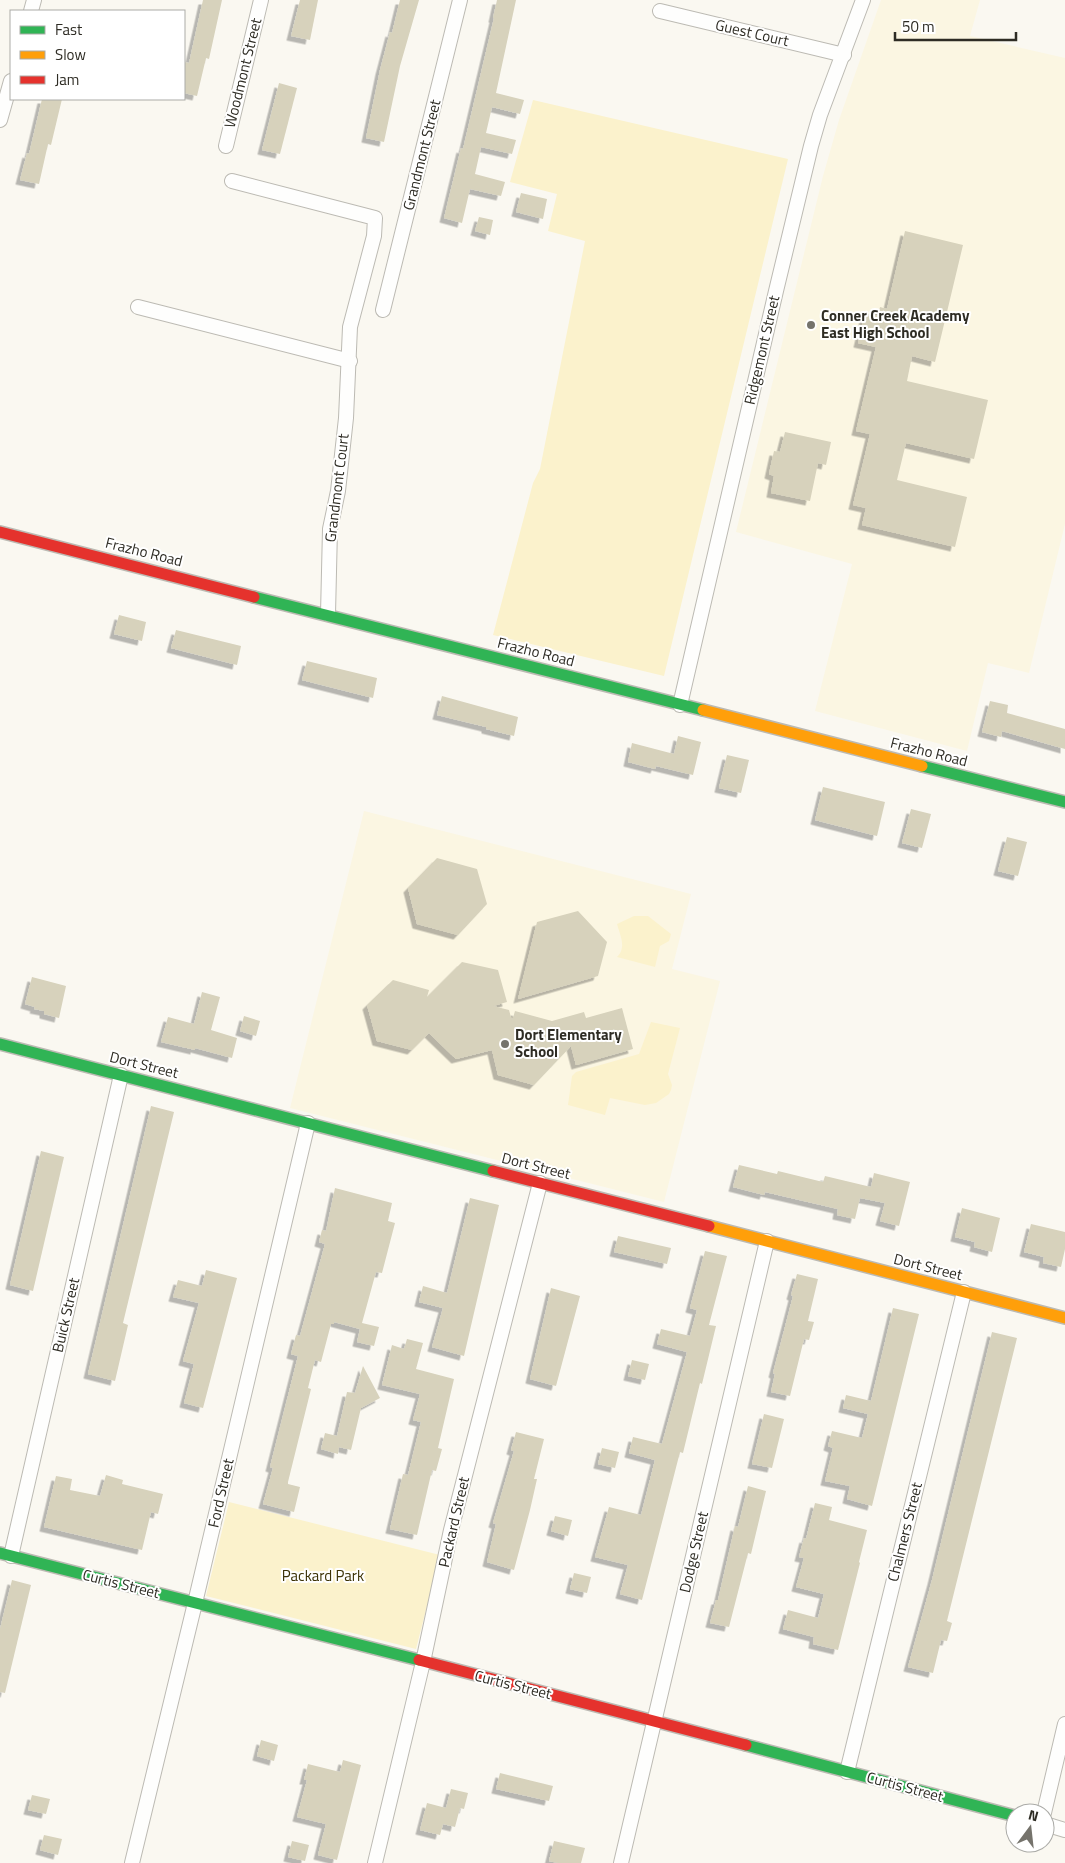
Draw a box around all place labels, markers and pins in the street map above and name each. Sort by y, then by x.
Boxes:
place label: Conner Creek Academy East High School [821,304,970,344]
marker: Conner Creek Academy East High School [805,319,817,331]
place label: Dort Elementary School [515,1023,622,1063]
marker: Dort Elementary School [499,1038,511,1050]

